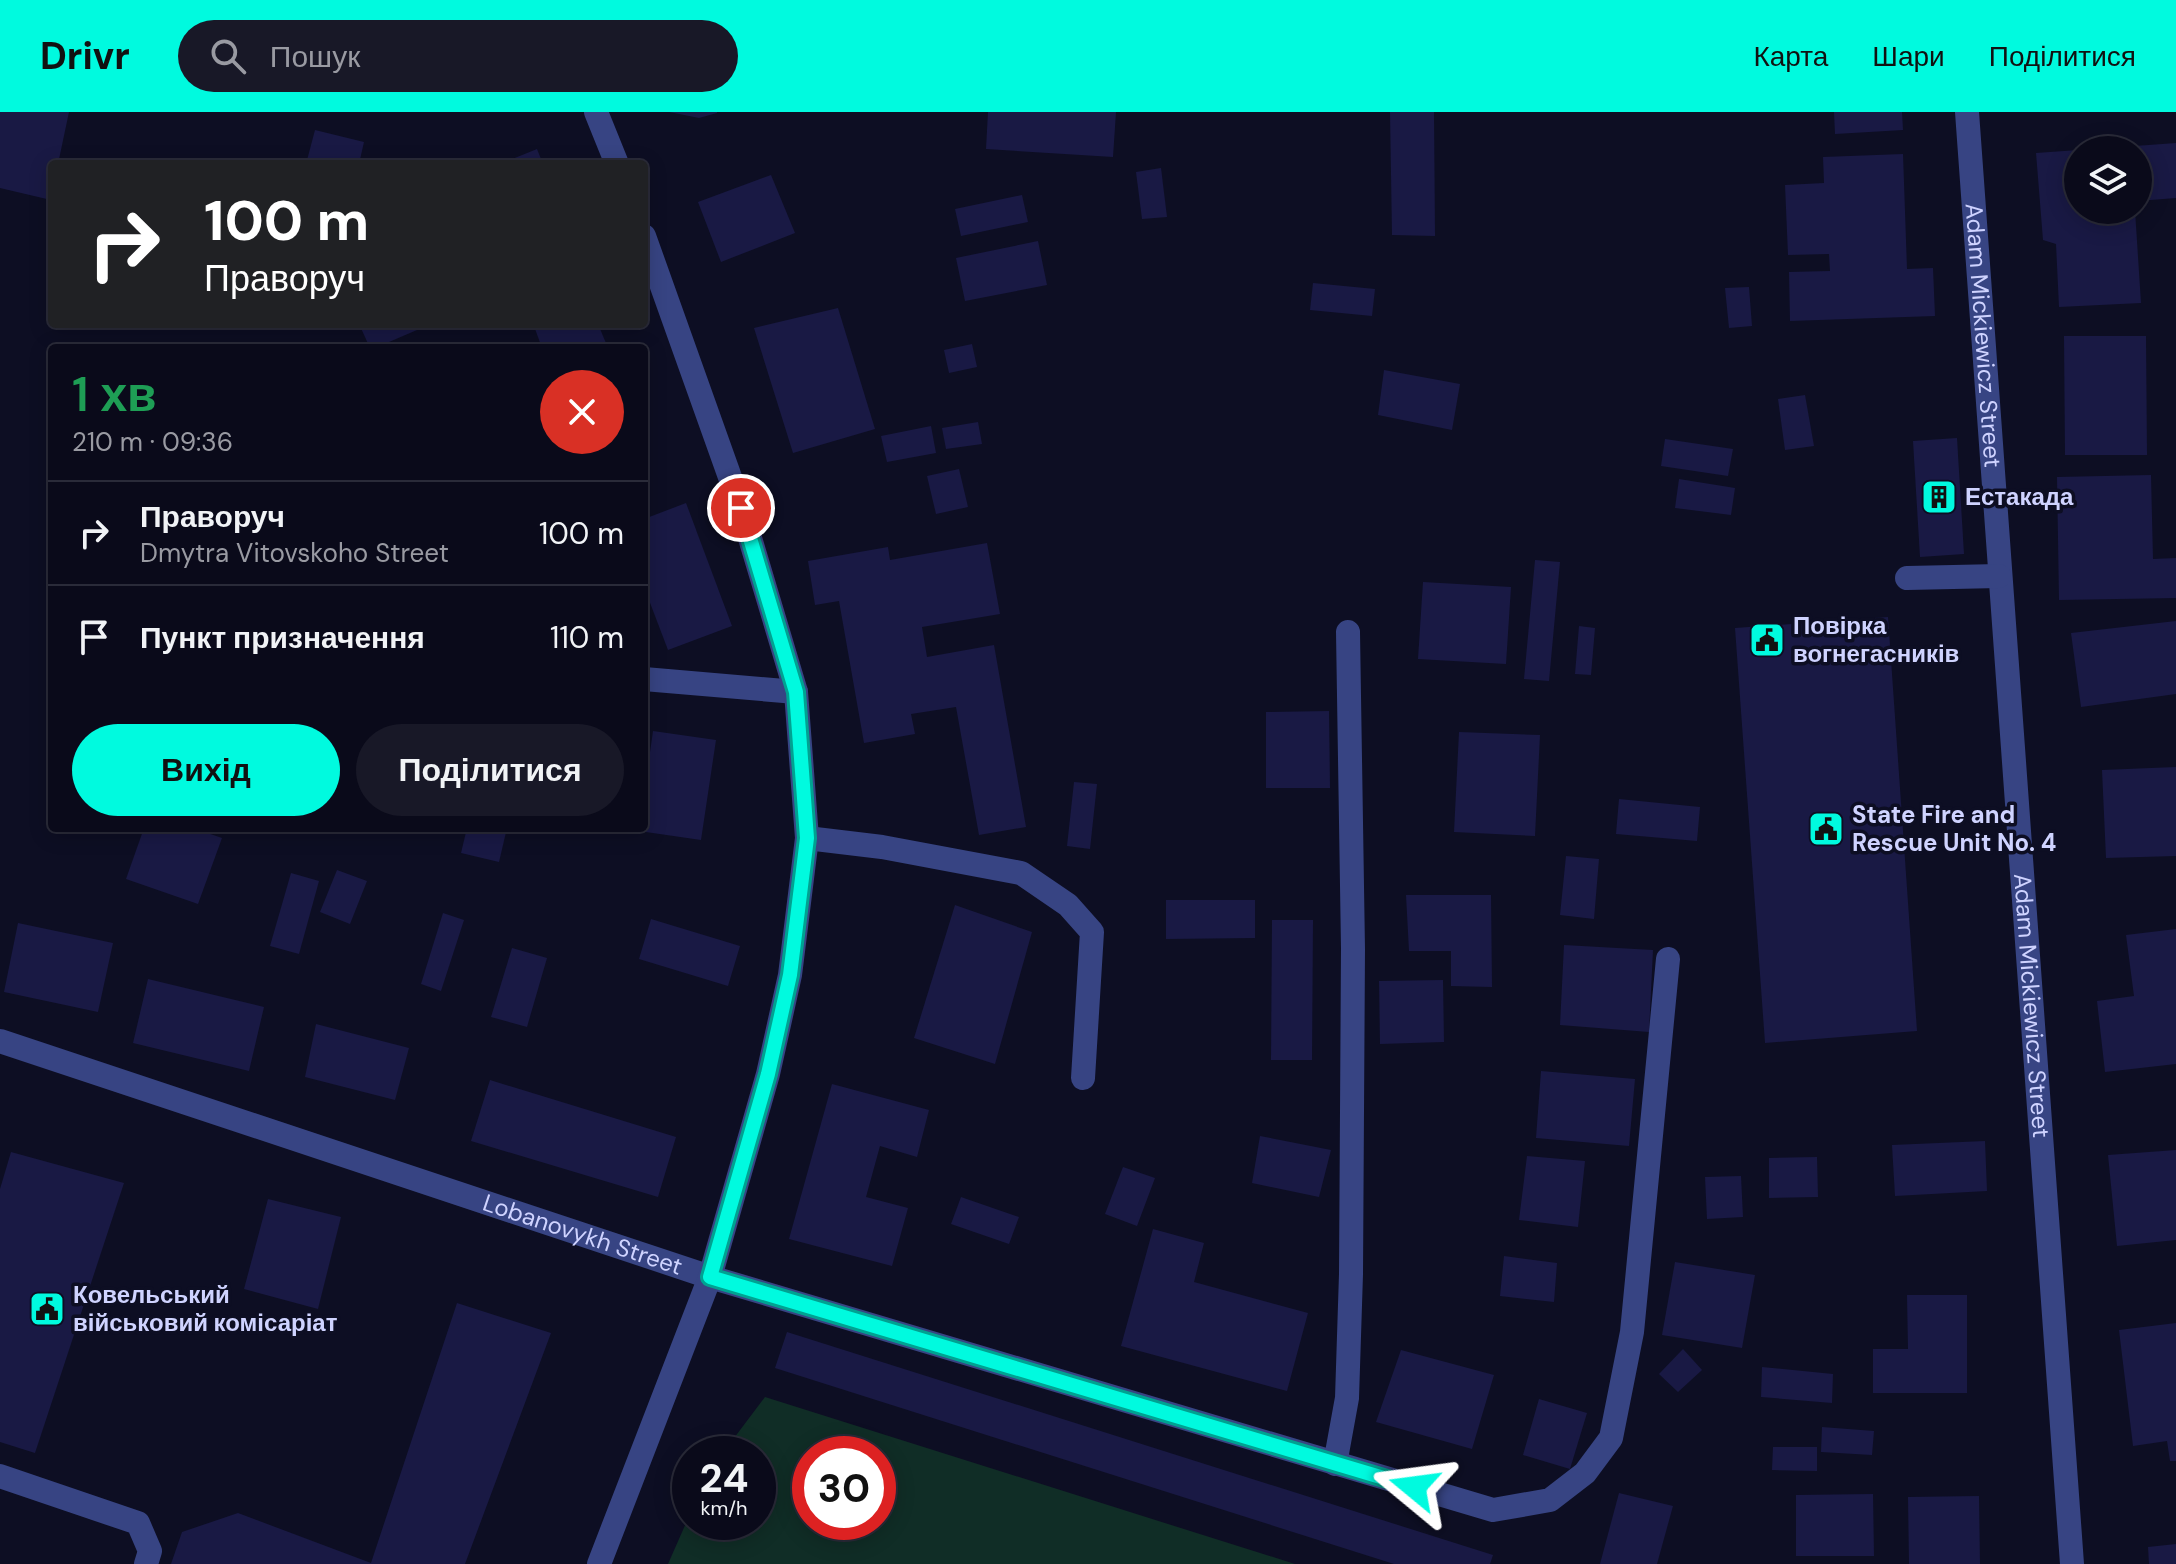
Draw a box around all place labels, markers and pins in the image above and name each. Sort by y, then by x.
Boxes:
pin [707,474,775,542]
building icon: Естакада [1920,478,1958,516]
place label: Естакада [1965,481,2074,512]
place label: Повірка вогнегасників [1793,610,1959,669]
public building icon: Повірка вогнегасників [1748,621,1786,659]
place label: State Fire and Rescue Unit No. 4 [1852,799,2056,858]
public building icon: State Fire and Rescue Unit No. 4 [1807,810,1845,848]
place label: Ковельський військовий комісаріат [73,1279,338,1338]
public building icon: Ковельський військовий комісаріат [28,1290,66,1328]

